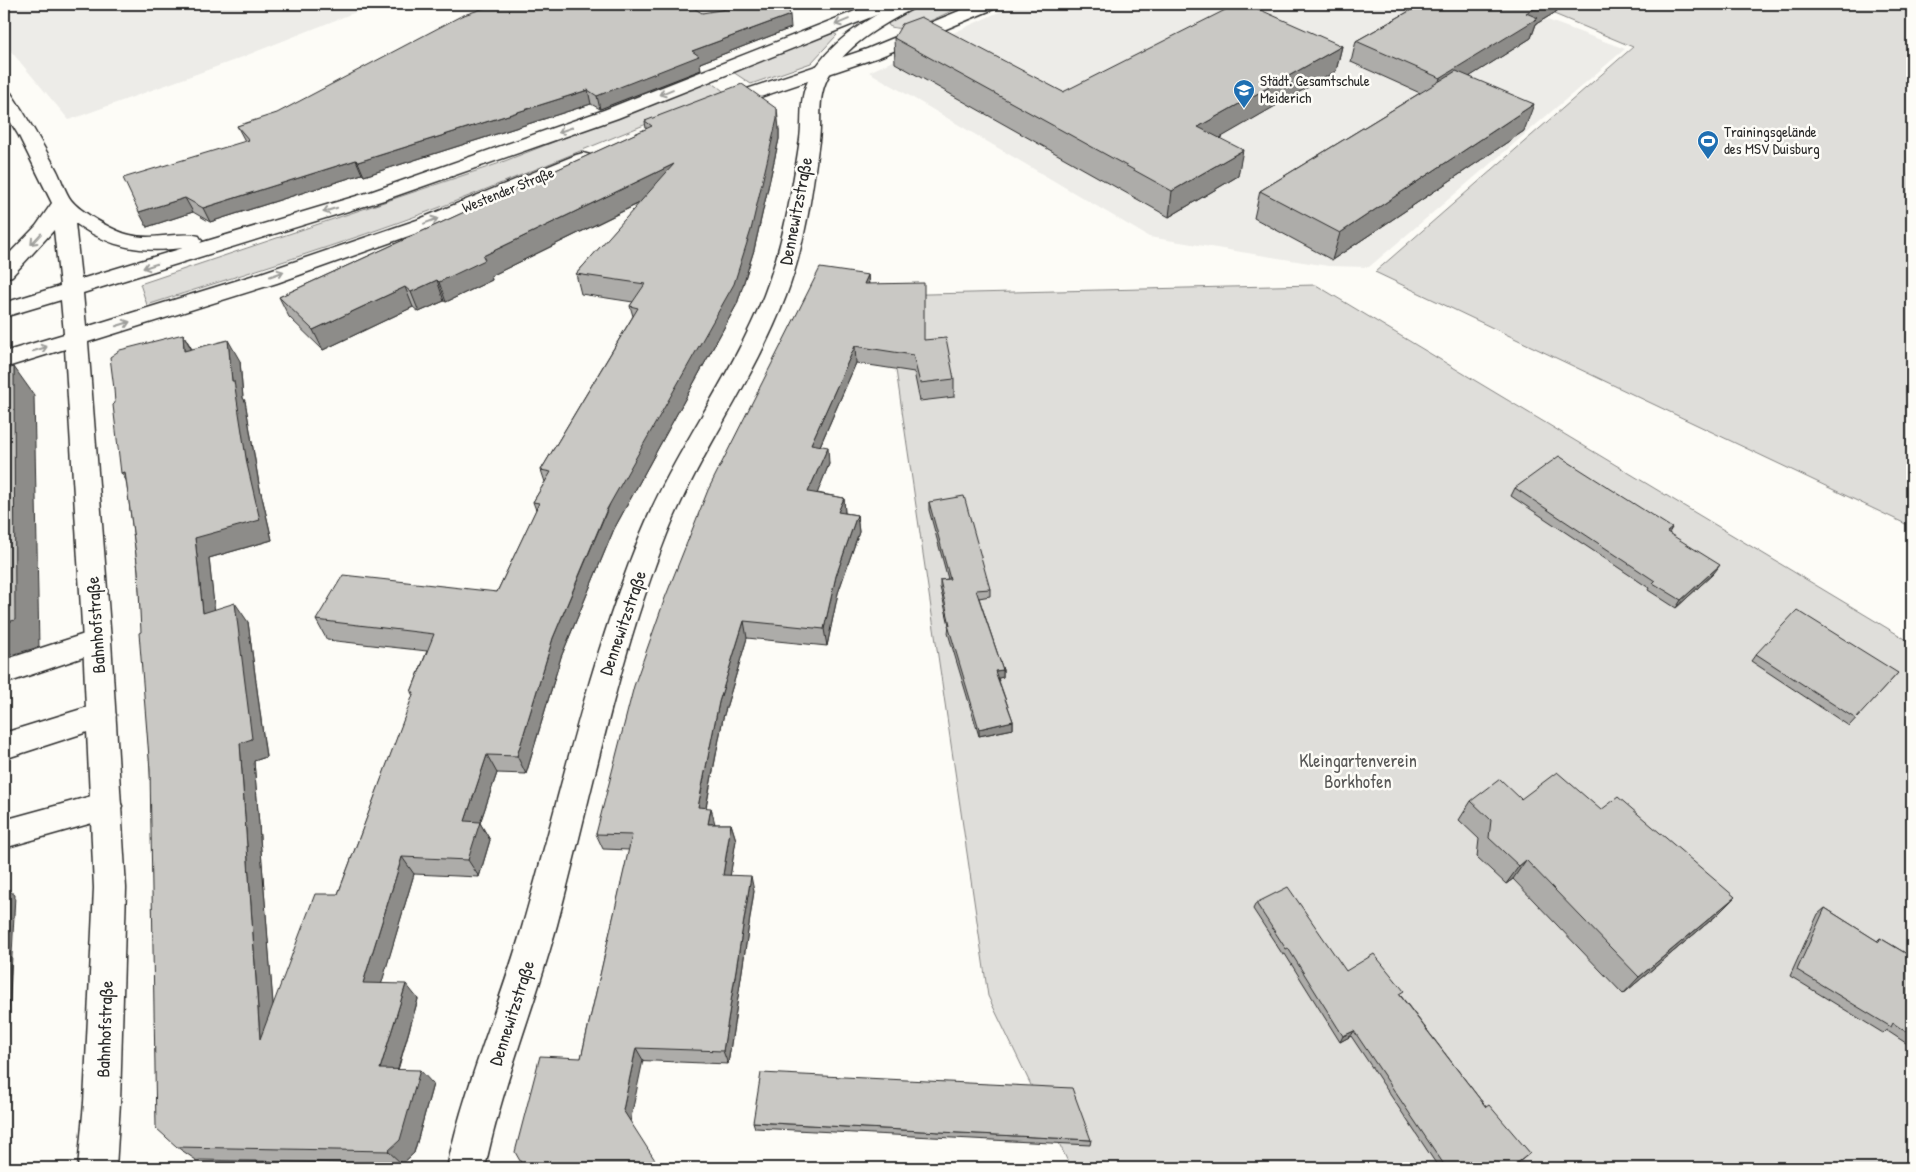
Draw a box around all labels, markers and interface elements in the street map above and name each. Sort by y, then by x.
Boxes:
one-way arrow [835,17,850,27]
place label: Städt. Gesamtschule Meiderich [1260,70,1370,108]
school or university icon: Städt. Gesamtschule Meiderich [1232,78,1256,109]
one-way arrow [659,87,674,97]
place label: Trainingsgelände des MSV Duisburg [1724,121,1820,159]
one-way arrow [557,126,573,135]
sports icon: Trainingsgelände des MSV Duisburg [1696,129,1720,160]
street label: Dennewitzstraße [773,155,818,267]
street label: Westender Straße [459,162,557,218]
one-way arrow [323,205,339,215]
one-way arrow [423,216,438,225]
one-way arrow [30,233,42,246]
one-way arrow [143,261,159,271]
one-way arrow [269,269,285,279]
one-way arrow [114,318,130,328]
one-way arrow [31,343,47,353]
street label: Dennewitzstraße [593,567,652,679]
street label: Bahnhofstraße [80,576,111,674]
park label: Kleingartenverein Borkhofen [1299,748,1417,794]
street label: Dennewitzstraße [483,957,540,1069]
street label: Bahnhofstraße [90,980,119,1078]

